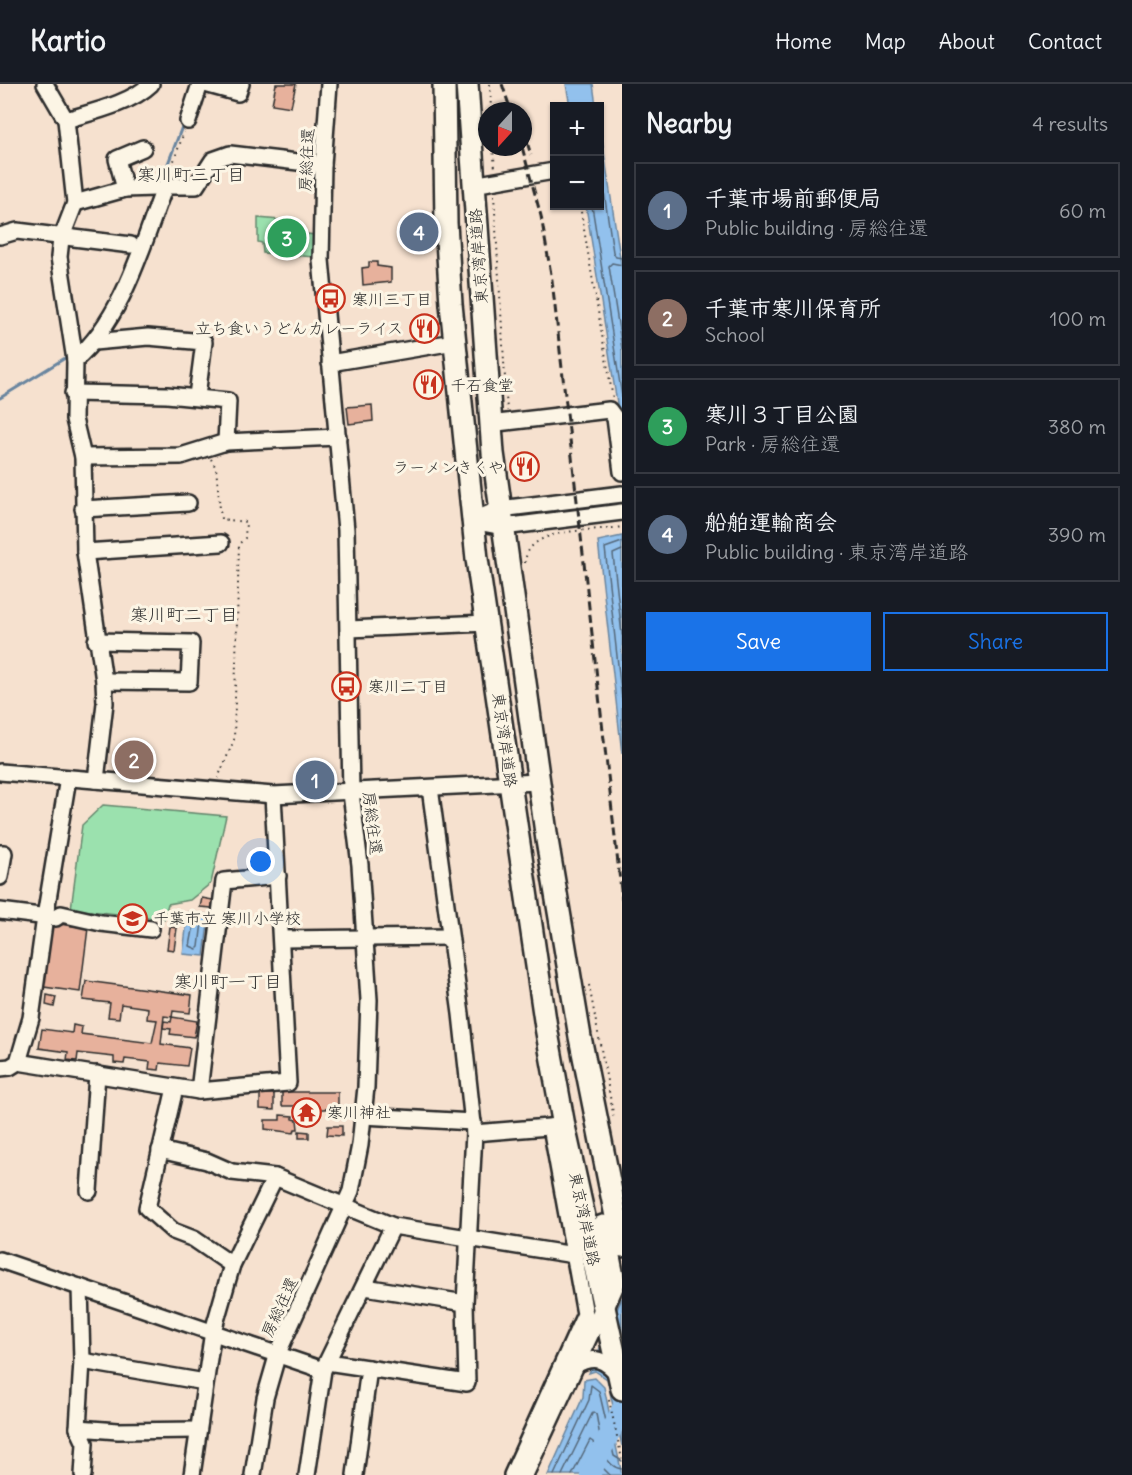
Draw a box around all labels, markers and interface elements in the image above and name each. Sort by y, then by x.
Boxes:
text: Kartio [30,23,106,59]
text: Home [775,28,832,55]
text: Map [865,28,906,55]
text: About [939,28,995,55]
text: Contact [1028,28,1102,55]
north arrow [478,102,532,156]
map controls [550,102,604,210]
button: + [550,102,604,156]
text: Nearby [646,107,732,140]
text: 4 results [1032,111,1108,136]
street label: 房総往還 [294,128,318,192]
button: − [550,156,604,210]
district label: 寒川町三丁目 [137,163,245,186]
text: 千葉市場前郵便局 [705,184,881,212]
text: 1 [664,198,671,223]
text: 60 m [1059,198,1106,223]
street label: 東京湾岸道路 [465,207,491,305]
pin: 4 [400,210,438,254]
text: Public building · 房総往還 [705,215,928,240]
pin: 3 [268,216,306,260]
bus stop icon: 寒川三丁目 [315,283,347,315]
place label: 寒川三丁目 [352,289,432,309]
text: 千葉市寒川保育所 [705,294,881,322]
text: 2 [662,306,673,331]
text: 100 m [1049,306,1106,331]
restaurant icon: 立ち食いうどんカレーライス [408,312,440,344]
place label: 立ち食いうどんカレーライス [195,318,403,338]
text: School [705,322,765,347]
restaurant icon: 千石食堂 [413,369,445,401]
place label: 千石食堂 [450,375,514,395]
text: 寒川３丁目公園 [705,400,859,428]
text: 3 [662,414,673,439]
text: 380 m [1048,414,1106,439]
text: Park · 房総往還 [705,431,840,456]
restaurant icon: ラーメンきくや [509,451,541,483]
place label: ラーメンきくや [393,457,504,477]
text: 船舶運輸商会 [705,508,837,536]
text: 4 [662,522,673,547]
text: 390 m [1048,522,1106,547]
text: Public building · 東京湾岸道路 [705,539,968,564]
district label: 寒川町二丁目 [130,603,238,626]
button: Save [646,612,871,671]
button: Share [883,612,1108,671]
bus stop icon: 寒川二丁目 [331,670,363,702]
place label: 寒川二丁目 [368,676,448,696]
street label: 東京湾岸道路 [488,691,522,789]
pin: 2 [114,738,154,782]
pin: 1 [296,758,334,802]
street label: 房総往還 [359,790,387,856]
your location [246,847,275,876]
school or university icon: 千葉市立 寒川小学校 [116,902,148,934]
place label: 千葉市立 寒川小学校 [153,908,301,928]
district label: 寒川町一丁目 [174,970,282,993]
temple icon: 寒川神社 [290,1096,322,1128]
place label: 寒川神社 [327,1102,391,1122]
street label: 東京湾岸道路 [565,1170,605,1268]
street label: 房総往還 [256,1274,302,1340]

